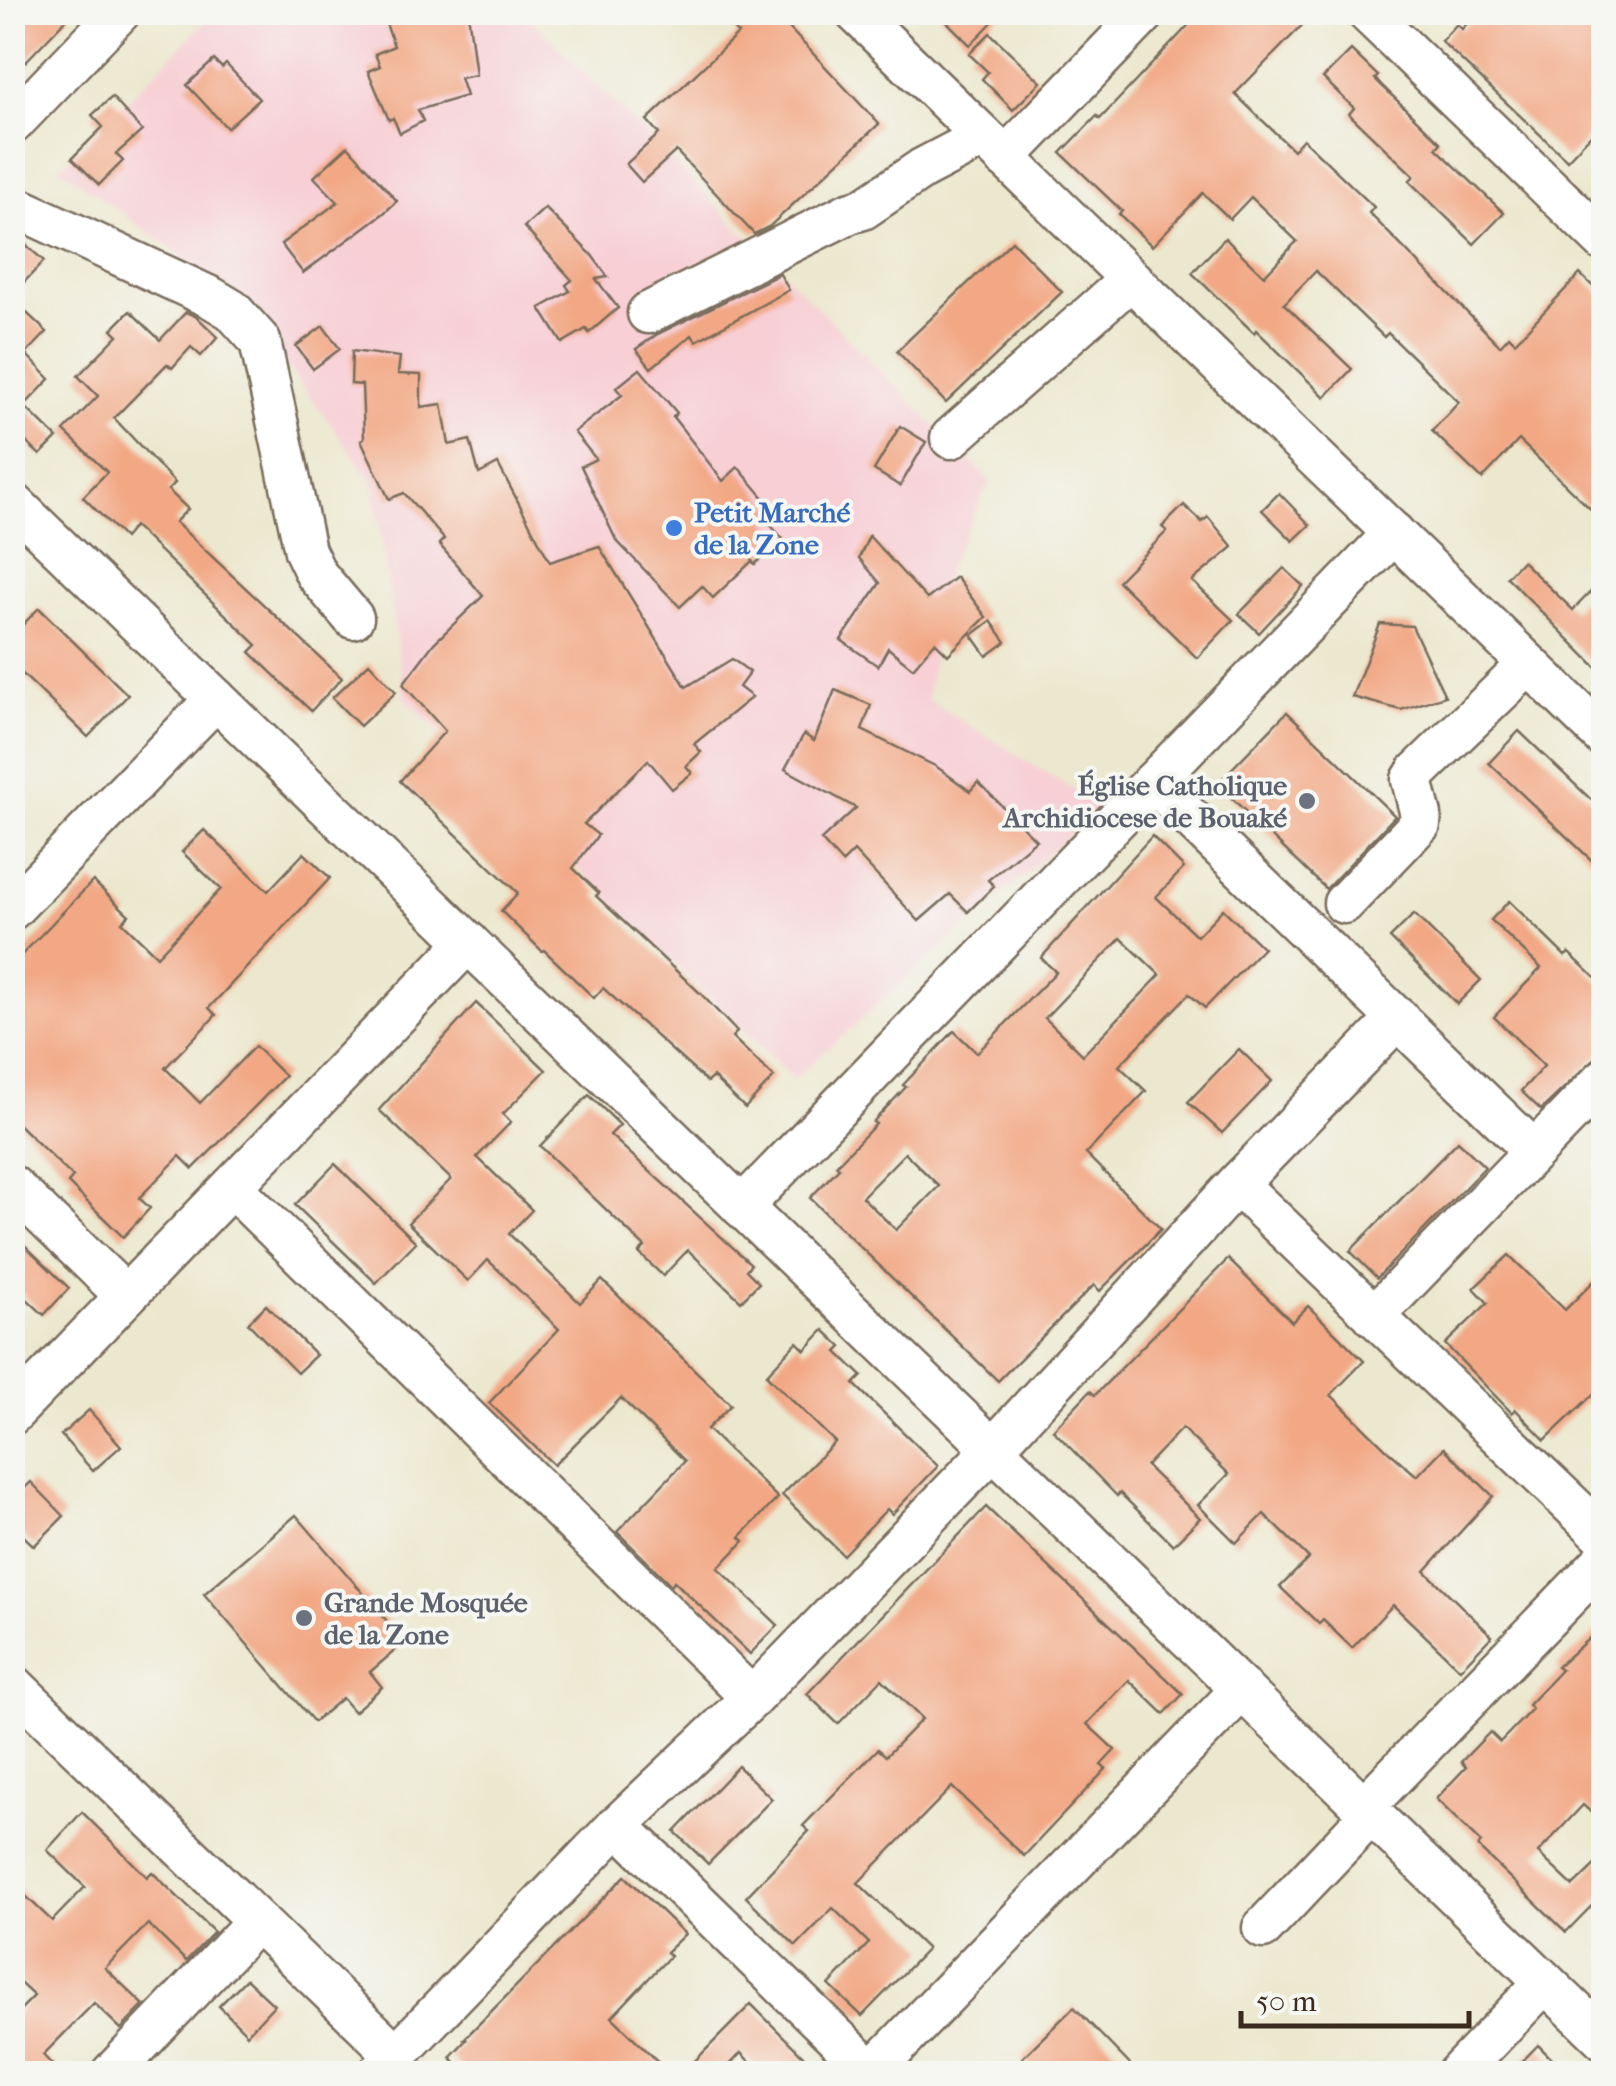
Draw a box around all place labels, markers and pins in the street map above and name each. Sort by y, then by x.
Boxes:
place label: Petit Marché de la Zone [694,496,850,561]
marker: Petit Marché de la Zone [663,517,685,539]
place label: Église Catholique Archidiocese de Bouaké [1001,769,1287,834]
marker: Église Catholique Archidiocese de Bouaké [1296,790,1318,812]
place label: Grande Mosquée de la Zone [324,1586,528,1651]
marker: Grande Mosquée de la Zone [293,1607,315,1629]

